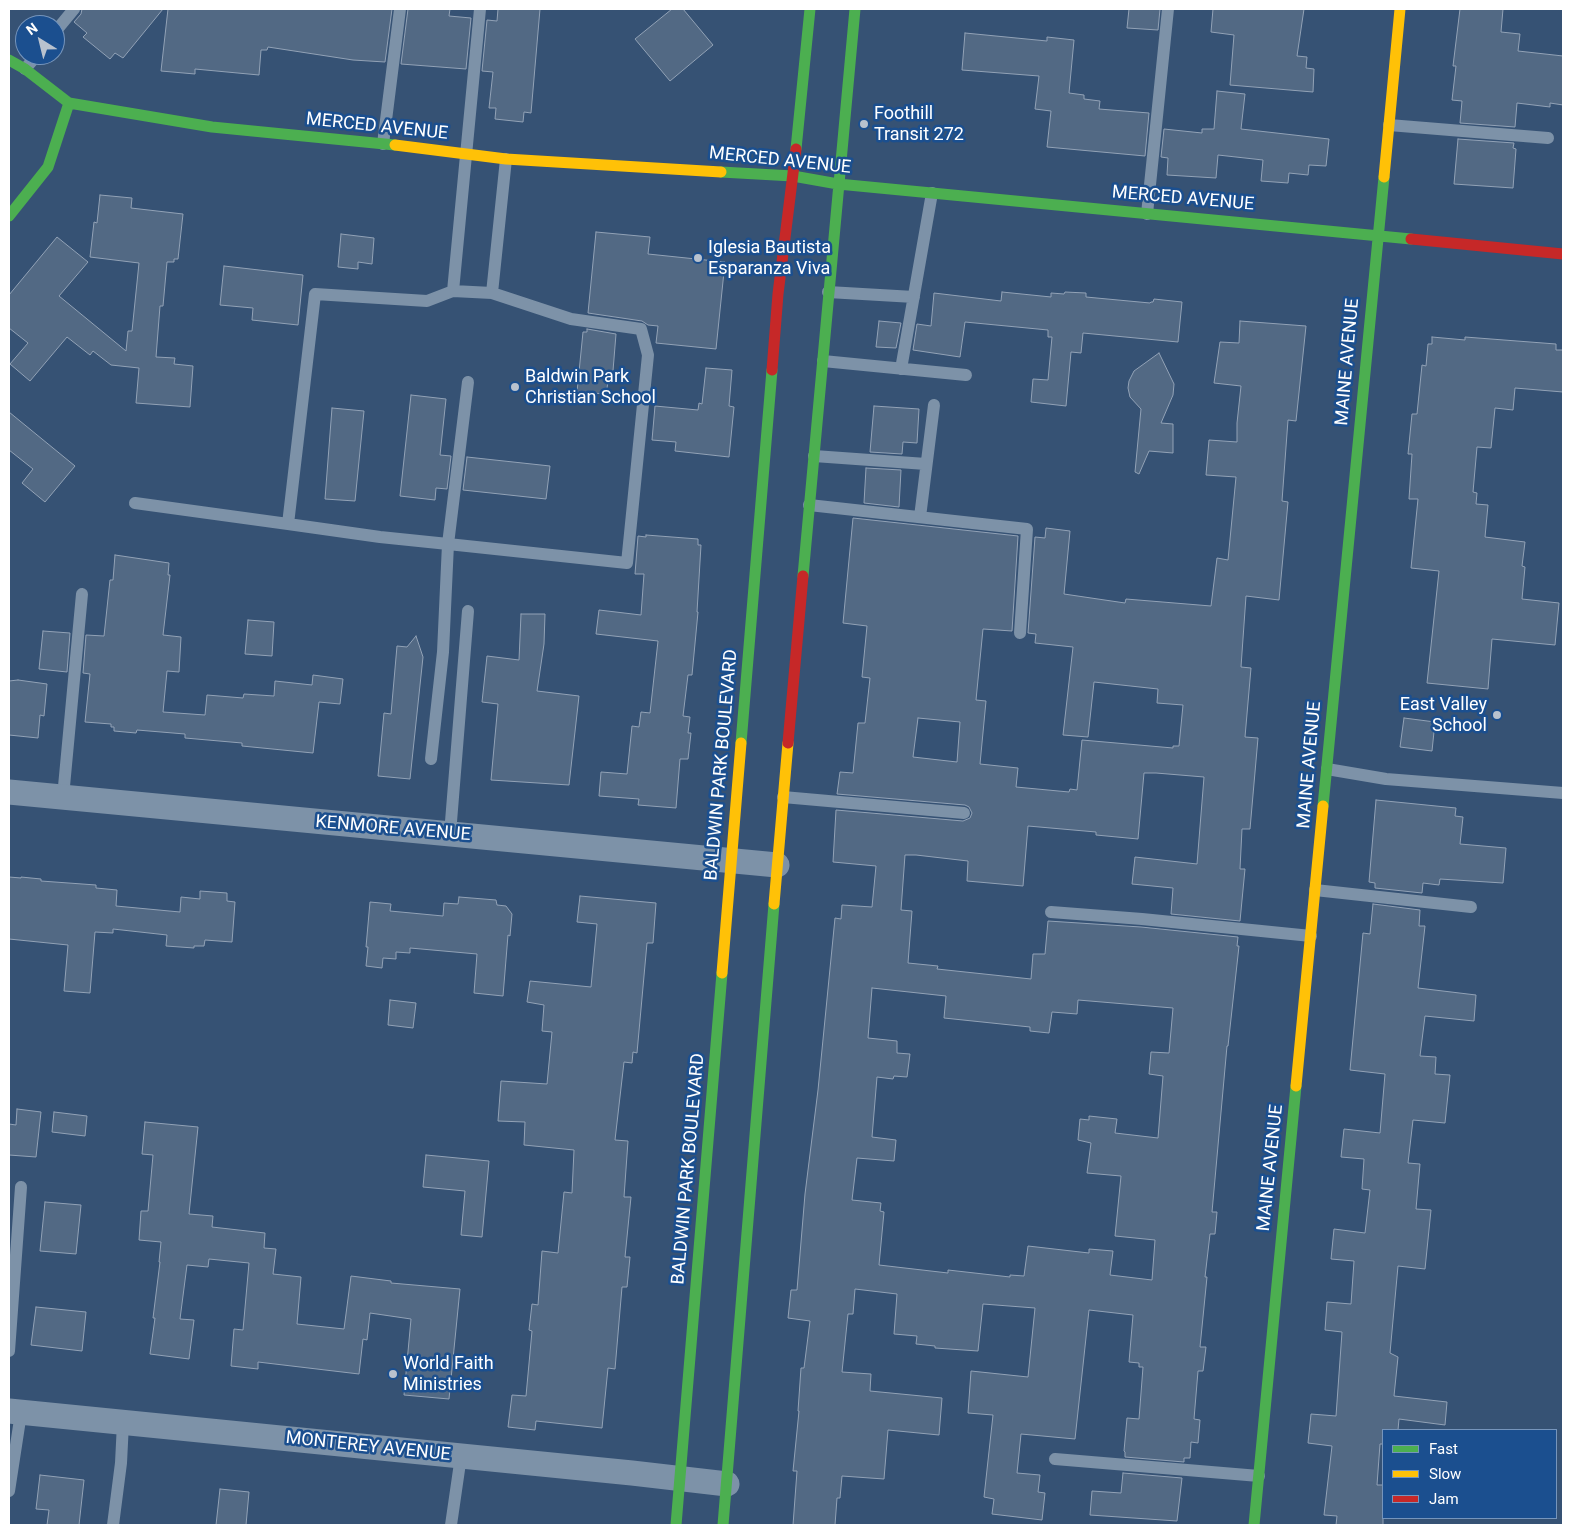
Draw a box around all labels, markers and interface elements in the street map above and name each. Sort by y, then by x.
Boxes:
north arrow [15,15,65,65]
text: N [23,19,40,38]
place label: Foothill Transit 272 [874,103,964,146]
street label: MERCED AVENUE [305,109,449,145]
marker: Foothill Transit 272 [858,118,870,130]
street label: MERCED AVENUE [708,143,852,179]
street label: MERCED AVENUE [1111,182,1255,216]
place label: Iglesia Bautista Esparanza Viva [708,237,831,280]
marker: Iglesia Bautista Esparanza Viva [692,252,704,264]
street label: MAINE AVENUE [1332,298,1364,426]
place label: Baldwin Park Christian School [525,366,656,408]
marker: Baldwin Park Christian School [509,381,521,393]
street label: BALDWIN PARK BOULEVARD [701,648,743,882]
place label: East Valley School [1400,694,1487,736]
street label: MAINE AVENUE [1294,701,1326,829]
marker: East Valley School [1491,709,1503,721]
street label: KENMORE AVENUE [315,811,471,847]
street label: BALDWIN PARK BOULEVARD [668,1052,710,1286]
street label: MAINE AVENUE [1254,1103,1288,1233]
place label: World Faith Ministries [403,1353,494,1396]
marker: World Faith Ministries [387,1368,399,1380]
street label: MONTEREY AVENUE [284,1428,452,1466]
legend [1382,1429,1557,1519]
text: Fast [1429,1440,1458,1458]
text: Slow [1429,1465,1461,1483]
text: Jam [1429,1490,1459,1508]

